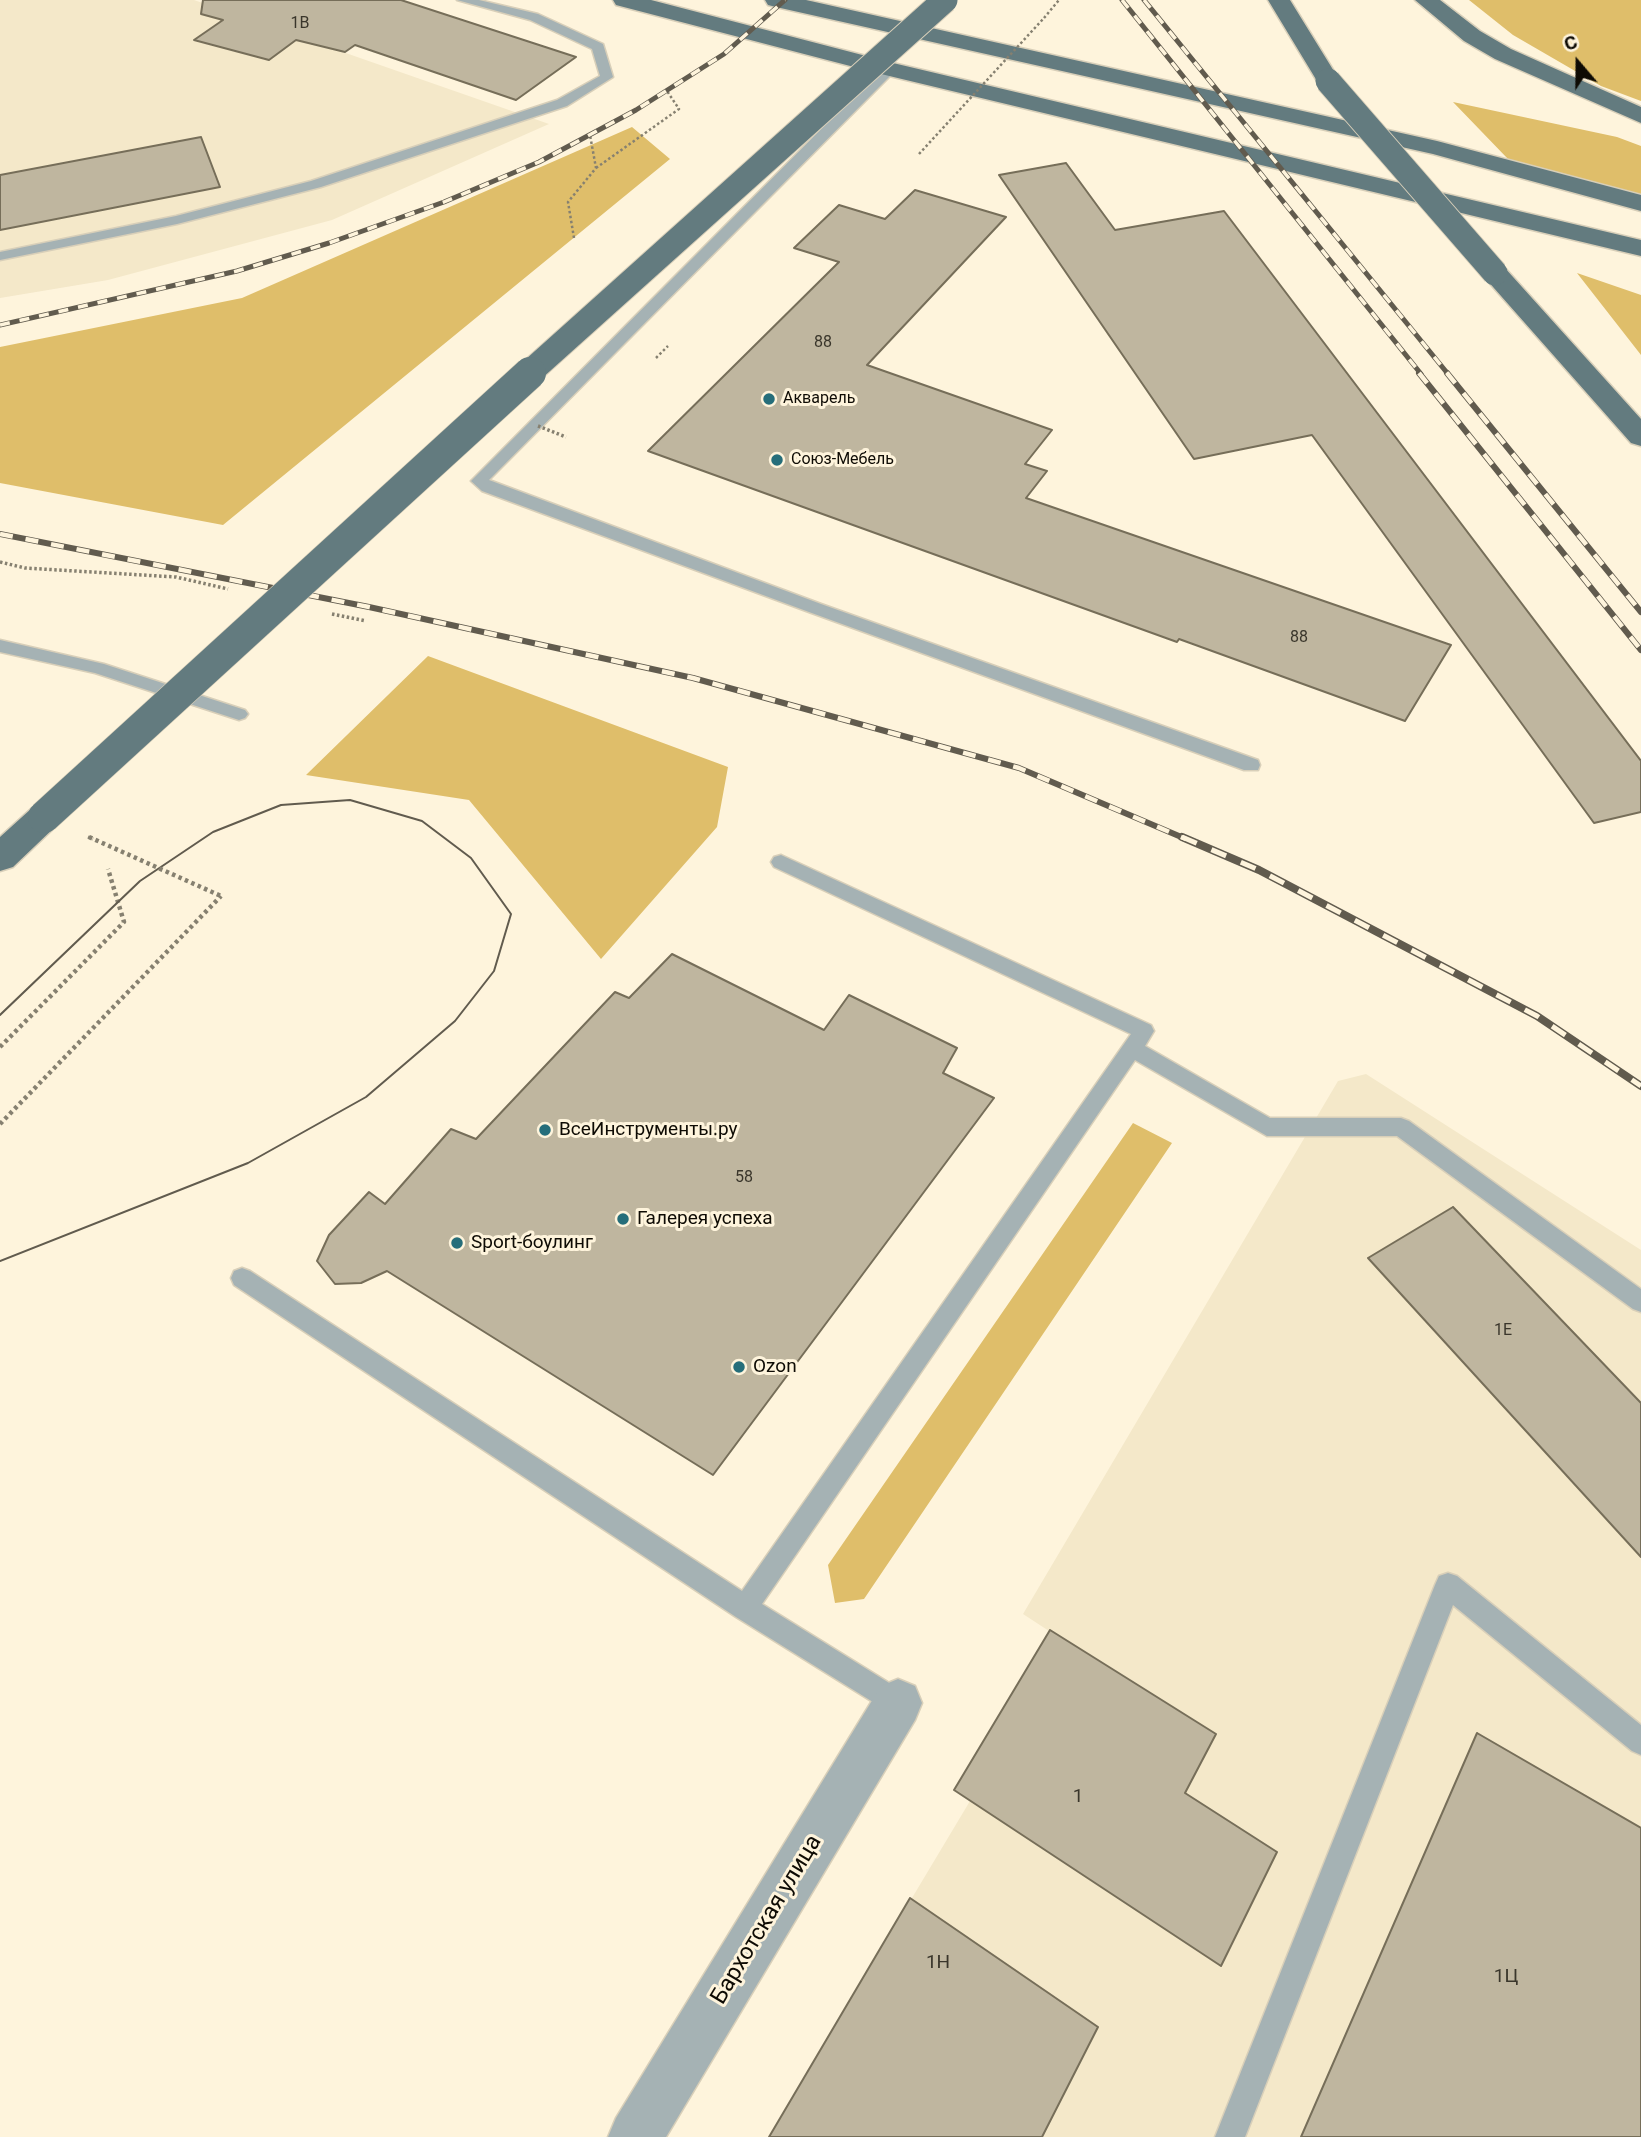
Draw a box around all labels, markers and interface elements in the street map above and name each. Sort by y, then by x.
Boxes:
house number: 1В [291,14,309,34]
north arrow [1543,28,1613,98]
text: С [1561,30,1580,56]
house number: 88 [814,333,832,353]
place label: Акварель [783,389,855,409]
marker: Акварель [761,391,777,407]
place label: Союз-Мебель [791,450,894,470]
marker: Союз-Мебель [769,452,785,468]
house number: 88 [1290,628,1308,648]
place label: ВсеИнструменты.ру [559,1119,738,1141]
marker: ВсеИнструменты.ру [537,1122,553,1138]
house number: 58 [735,1168,753,1188]
place label: Галерея успеха [637,1208,772,1230]
marker: Галерея успеха [615,1211,631,1227]
place label: Sport-боулинг [471,1232,593,1254]
marker: Sport-боулинг [449,1235,465,1251]
house number: 1Е [1494,1321,1512,1341]
place label: Ozon [753,1356,797,1378]
marker: Ozon [731,1359,747,1375]
house number: 1 [1073,1786,1083,1808]
street label: Бархотская улица [706,1830,828,2010]
house number: 1Н [926,1952,950,1974]
house number: 1Ц [1494,1966,1518,1988]

